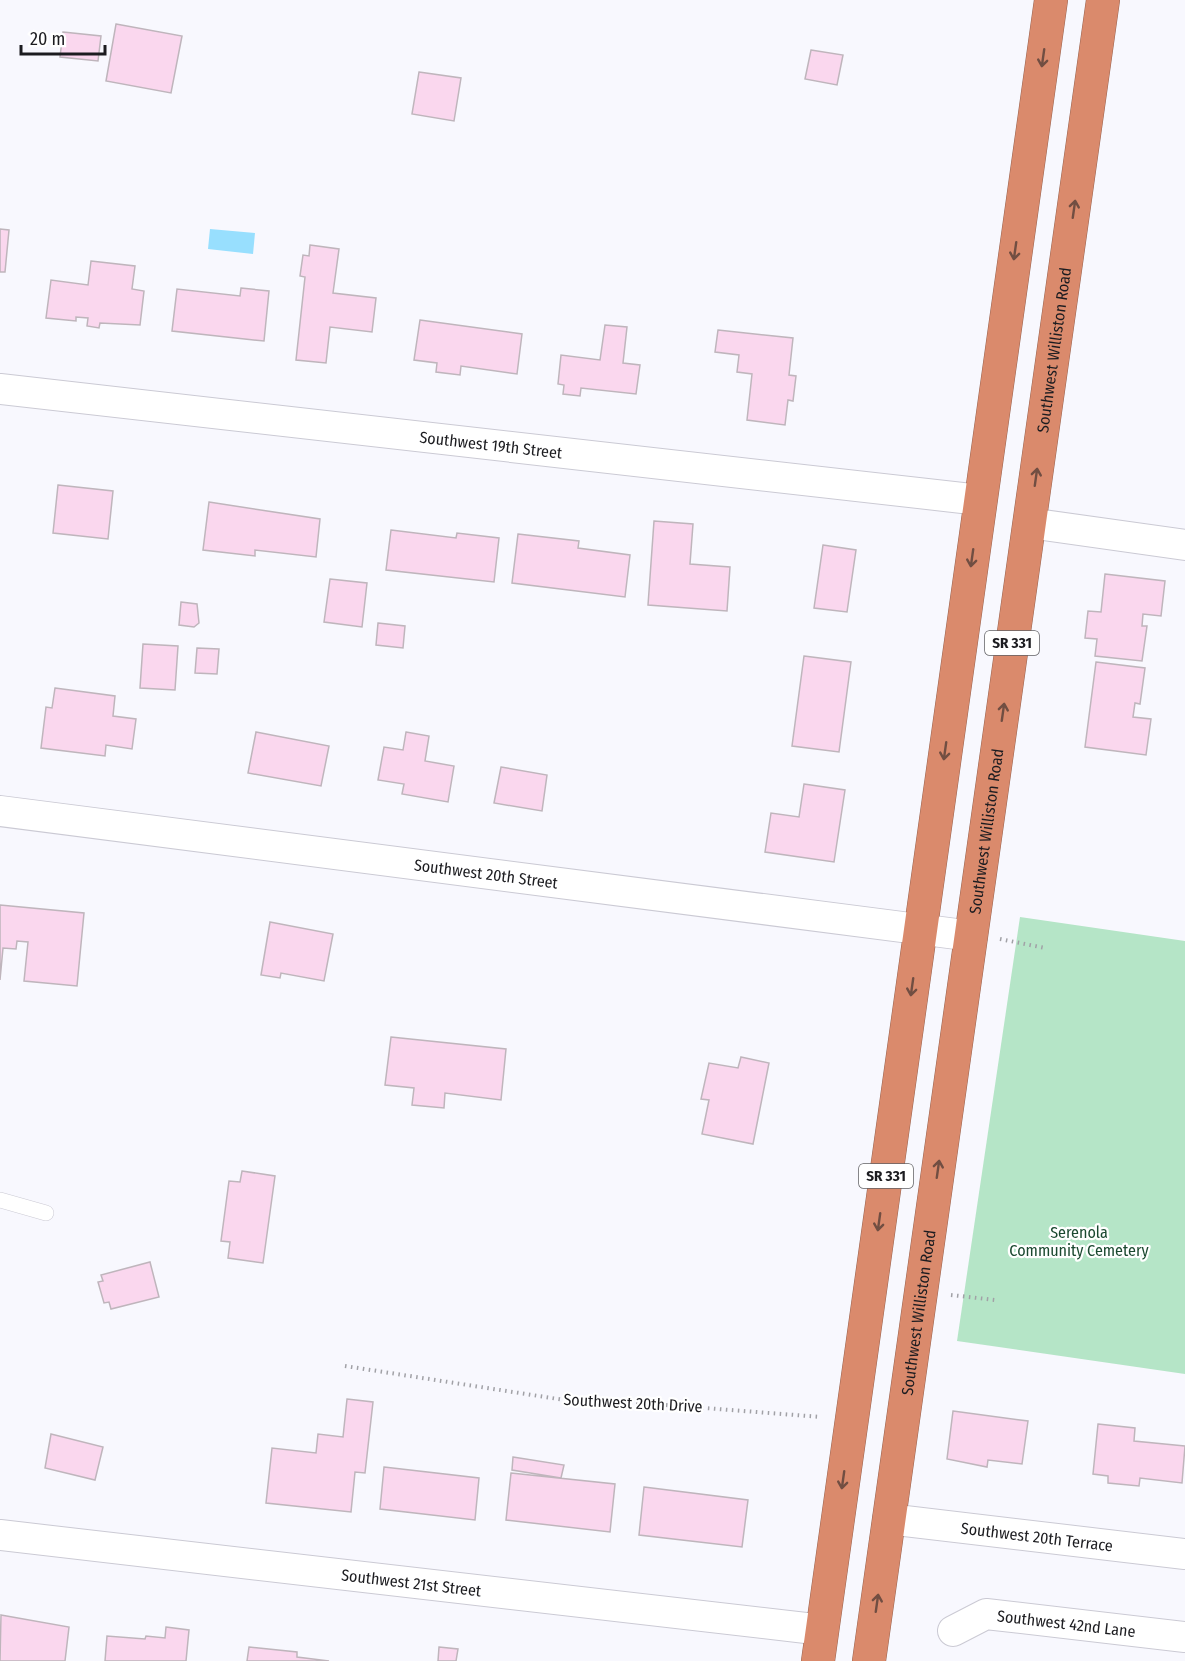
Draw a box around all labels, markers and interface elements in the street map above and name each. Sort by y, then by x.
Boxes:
scale bar [21,18,105,56]
text: 20 m [30,28,65,50]
one-way arrow [1038,48,1049,67]
one-way arrow [1068,199,1079,219]
one-way arrow [1010,241,1021,260]
street label: Southwest Williston Road [1033,266,1075,434]
street label: Southwest 19th Street [419,427,564,462]
one-way arrow [1030,468,1041,487]
one-way arrow [966,547,977,567]
road number: SR 331 [985,631,1039,655]
one-way arrow [997,702,1008,722]
one-way arrow [939,740,950,760]
street label: Southwest Williston Road [965,747,1007,915]
street label: Southwest 20th Street [413,855,560,892]
one-way arrow [906,976,917,996]
one-way arrow [933,1160,944,1180]
road number: SR 331 [859,1164,913,1188]
one-way arrow [874,1211,885,1231]
park label: Serenola Community Cemetery [1009,1223,1150,1260]
street label: Southwest Williston Road [897,1229,939,1396]
street label: Southwest 20th Drive [563,1390,703,1416]
one-way arrow [838,1470,849,1490]
street label: Southwest 20th Terrace [960,1518,1114,1555]
street label: Southwest 21st Street [340,1565,483,1600]
one-way arrow [871,1594,882,1613]
street label: Southwest 42nd Lane [996,1606,1137,1641]

